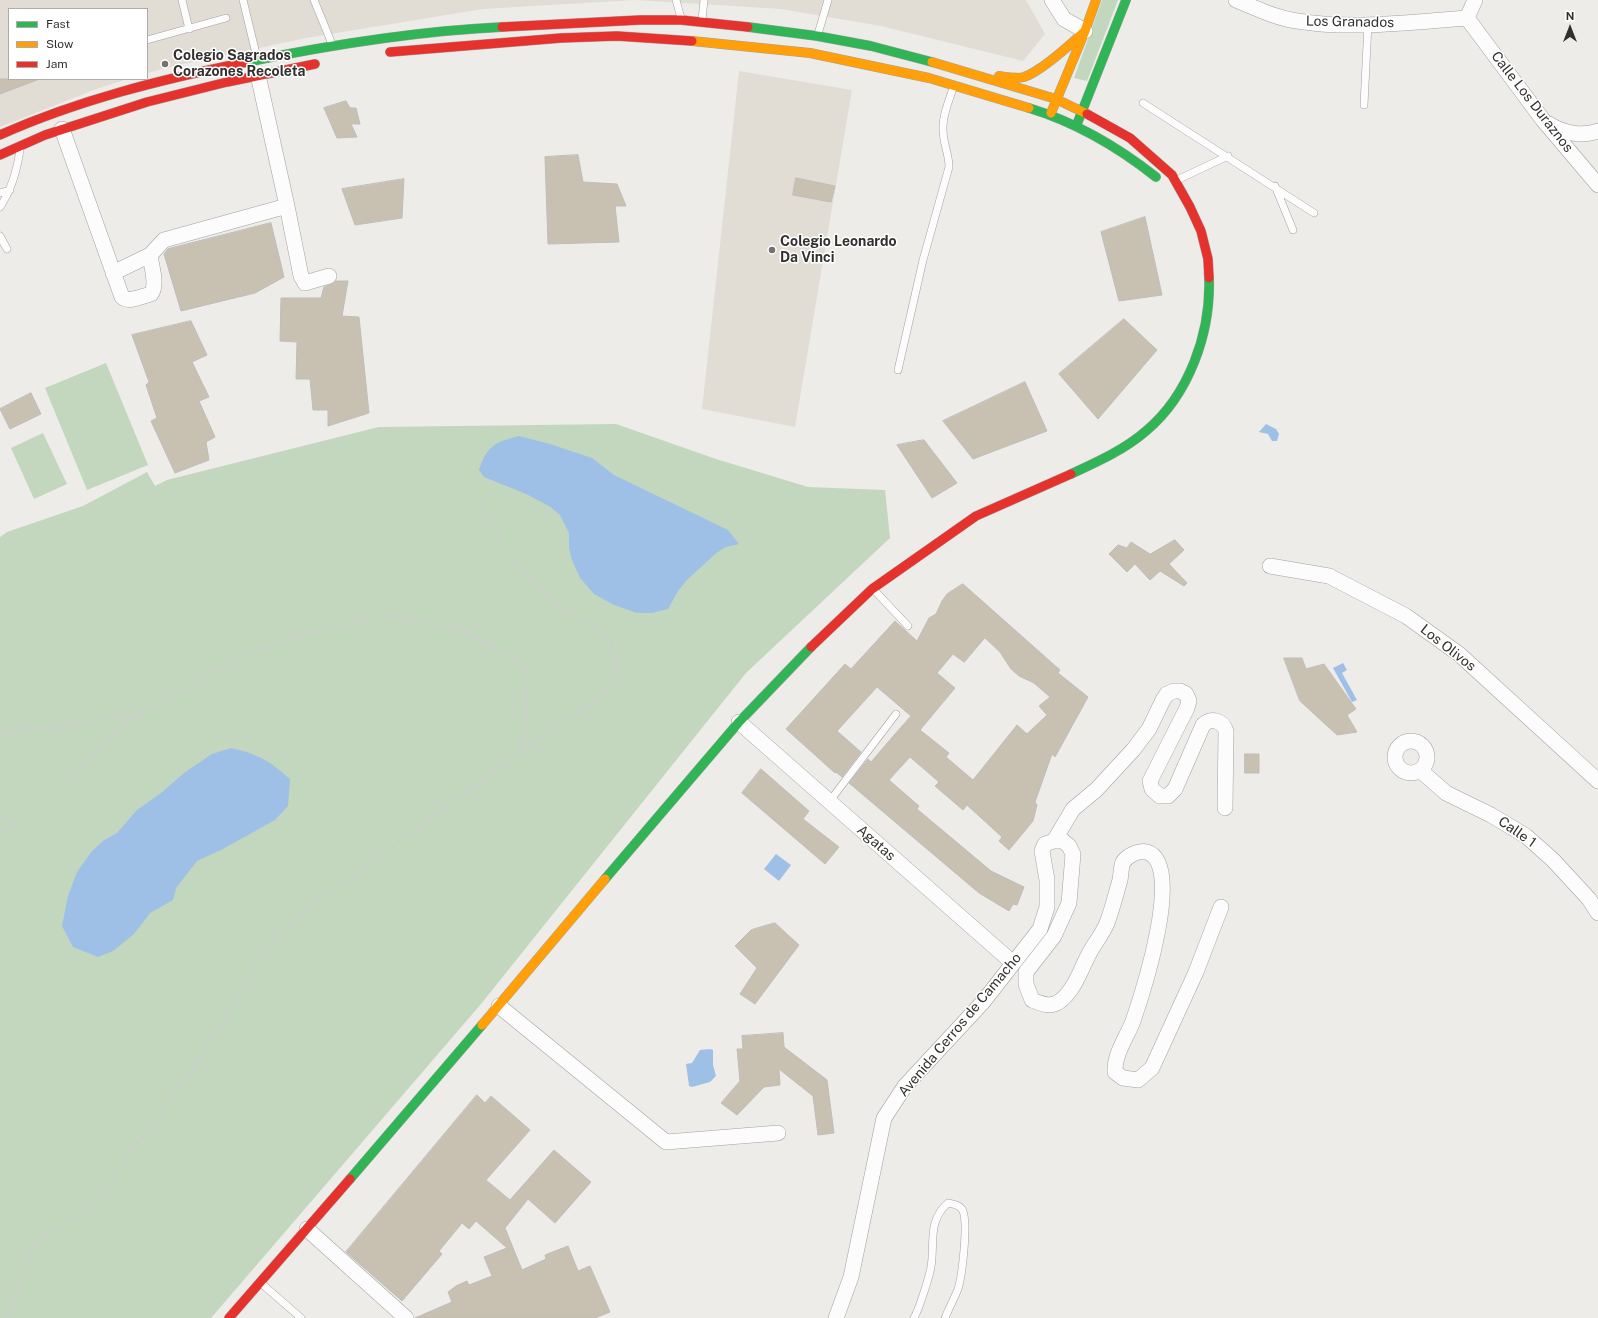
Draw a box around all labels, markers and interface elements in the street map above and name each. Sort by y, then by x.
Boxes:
legend [8,8,148,80]
north arrow [1550,8,1590,48]
text: N [1566,10,1574,22]
street label: Los Granados [1306,13,1394,31]
text: Fast [46,17,70,31]
text: Slow [46,37,73,51]
place label: Colegio Sagrados Corazones Recoleta [173,48,305,80]
street label: Calle Los Duraznos [1487,48,1577,156]
text: Jam [46,57,68,71]
marker: Colegio Sagrados Corazones Recoleta [160,59,170,69]
place label: Colegio Leonardo Da Vinci [780,234,897,266]
marker: Colegio Leonardo Da Vinci [767,245,777,255]
street label: Los Olivos [1417,621,1479,675]
street label: Calle 1 [1495,813,1539,851]
street label: Agatas [853,822,899,864]
street label: Avenida Cerros de Camacho [895,950,1025,1100]

